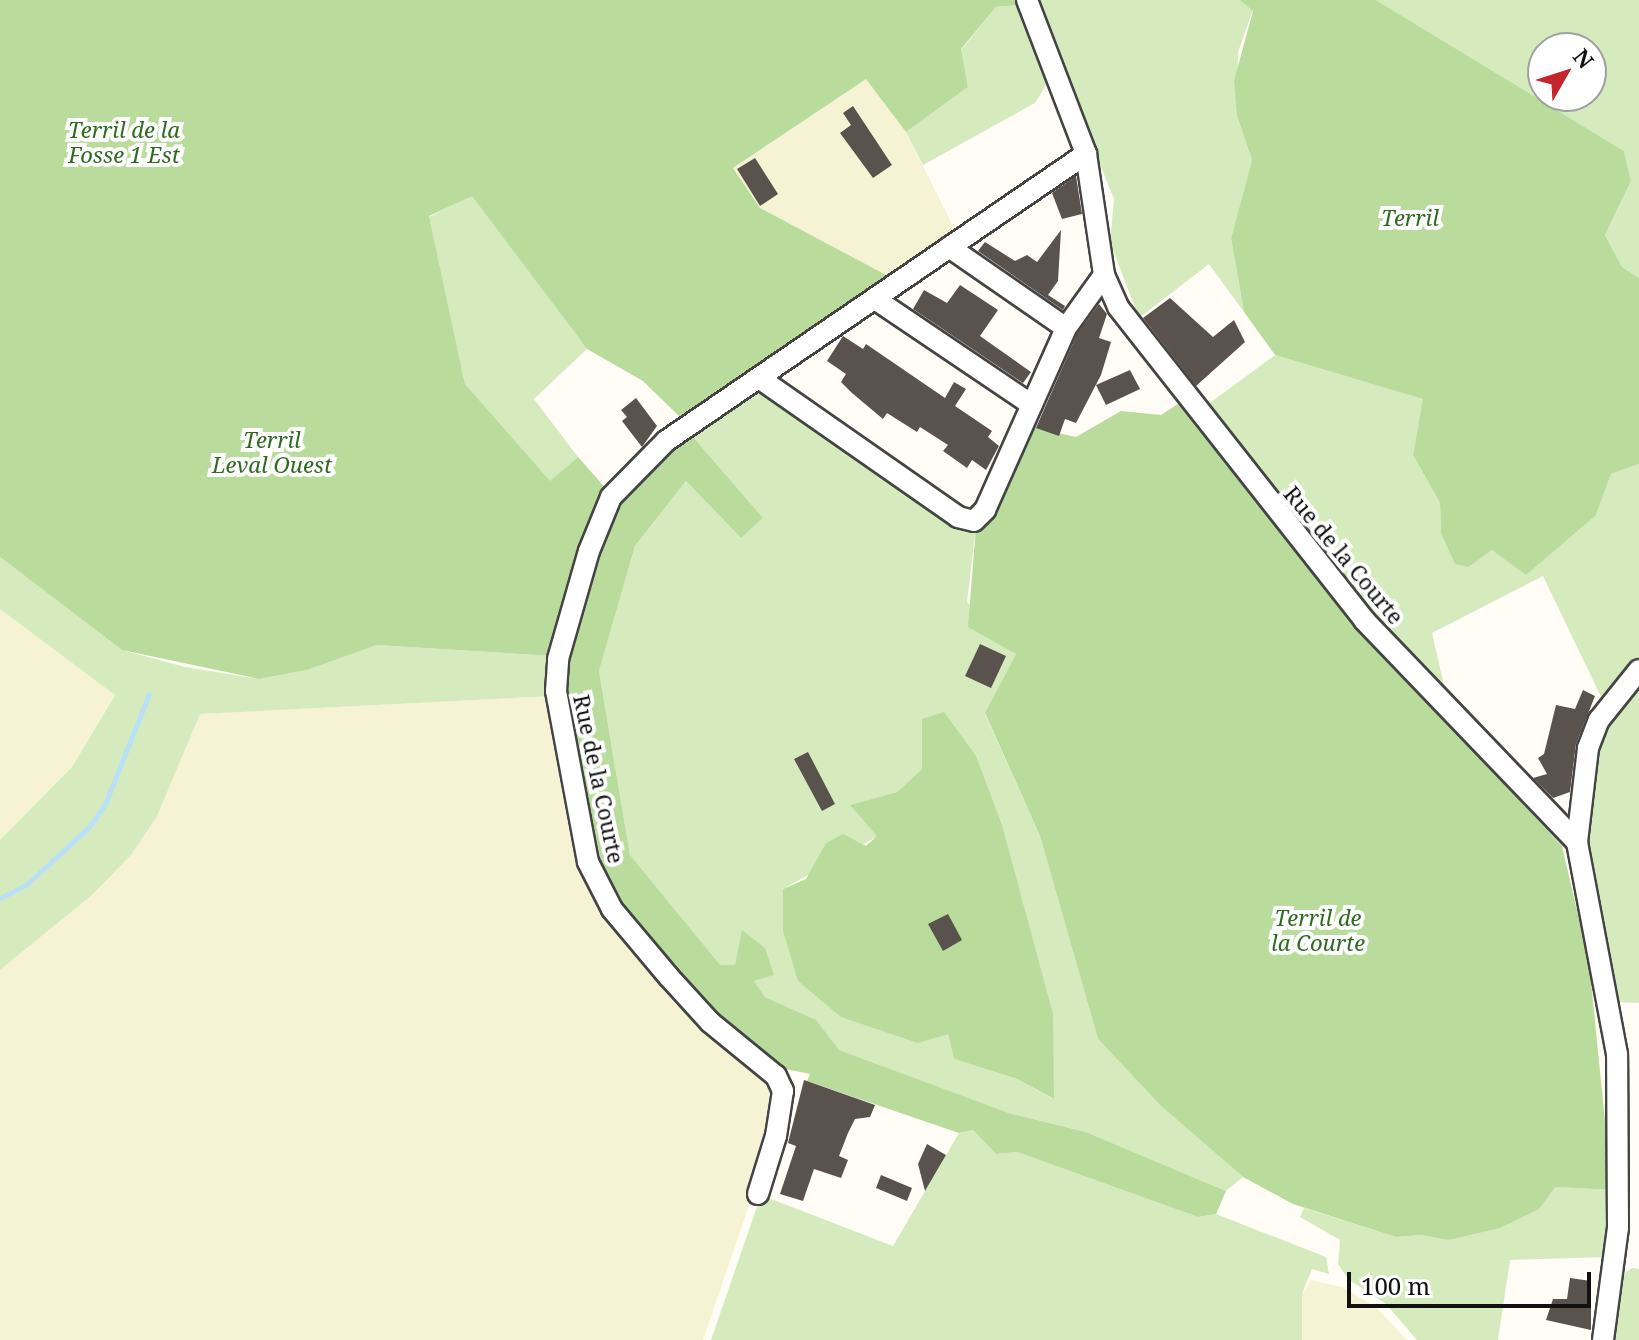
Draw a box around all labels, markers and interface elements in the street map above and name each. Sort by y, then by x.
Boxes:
north arrow [1527,32,1607,112]
text: N [1567,42,1601,74]
park label: Terril de la Fosse 1 Est [68,116,180,168]
park label: Terril [1381,205,1439,231]
park label: Terril Leval Ouest [212,426,332,478]
street label: Rue de la Courte [1279,481,1409,629]
street label: Rue de la Courte [568,692,630,866]
park label: Terril de la Courte [1271,904,1365,956]
scale bar [1351,1256,1595,1306]
text: 100 m [1361,1269,1430,1302]

